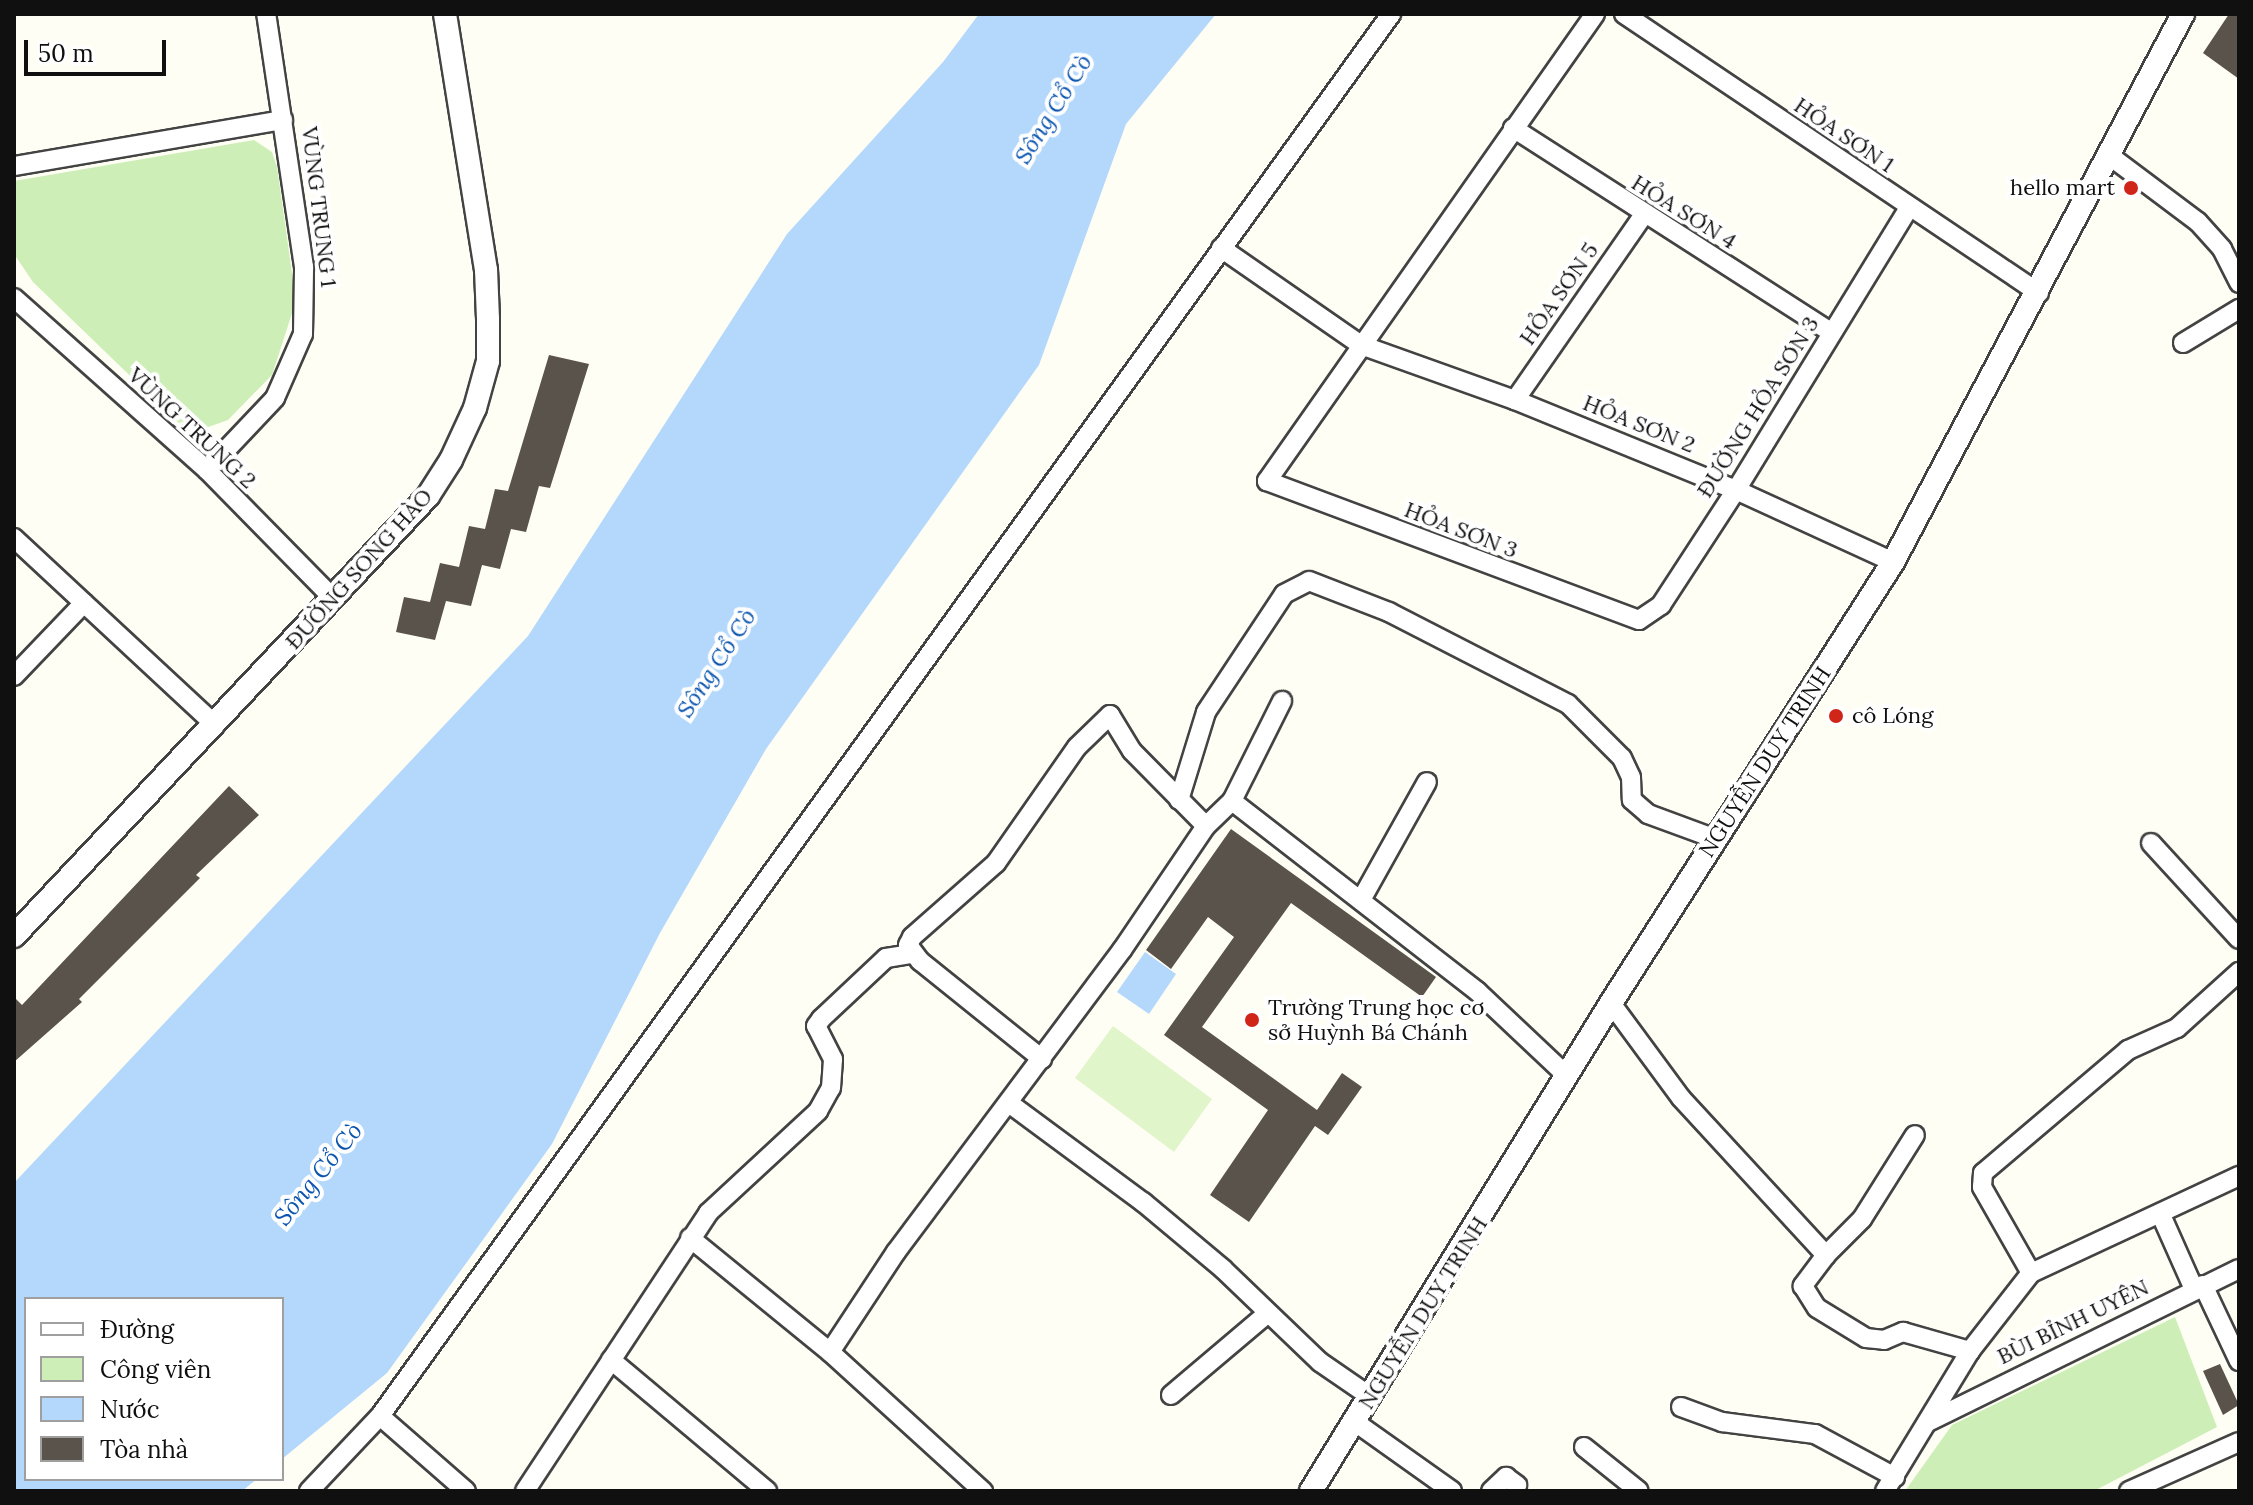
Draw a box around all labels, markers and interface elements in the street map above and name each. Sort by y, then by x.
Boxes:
scale bar [28,24,170,74]
text: 50 m [38,38,94,69]
water label: Sông Cổ Cò [1008,49,1098,169]
street label: HỎA SƠN 1 [1789,92,1899,178]
street label: VÙNG TRUNG 1 [296,125,342,289]
street label: HỎA SƠN 4 [1627,169,1741,255]
place label: hello mart [2010,175,2115,201]
marker: hello mart [2122,179,2140,197]
street label: HỎA SƠN 5 [1514,238,1604,350]
street label: ĐƯỜNG HỎA SƠN 3 [1692,312,1824,502]
street label: VÙNG TRUNG 2 [123,362,261,494]
street label: HỎA SƠN 2 [1579,390,1699,458]
street label: ĐƯỜNG SONG HÀO [280,483,438,655]
street label: HỎA SƠN 3 [1401,496,1521,564]
water label: Sông Cổ Cò [670,603,762,723]
street label: NGUYỄN DUY TRINH [1694,662,1836,862]
place label: cô Lóng [1852,703,1933,729]
marker: cô Lóng [1827,707,1845,725]
place label: Trường Trung học cơ sở Huỳnh Bá Chánh [1268,994,1484,1046]
marker: Trường Trung học cơ sở Huỳnh Bá Chánh [1243,1011,1261,1029]
water label: Sông Cổ Cò [268,1117,368,1231]
street label: NGUYỄN DUY TRINH [1353,1212,1493,1414]
street label: BÙI BỈNH UYÊN [1993,1274,2153,1370]
legend [24,1297,284,1481]
text: Đường [100,1314,174,1345]
text: Công viên [100,1354,211,1385]
text: Nước [100,1394,159,1425]
text: Tòa nhà [100,1434,188,1465]

